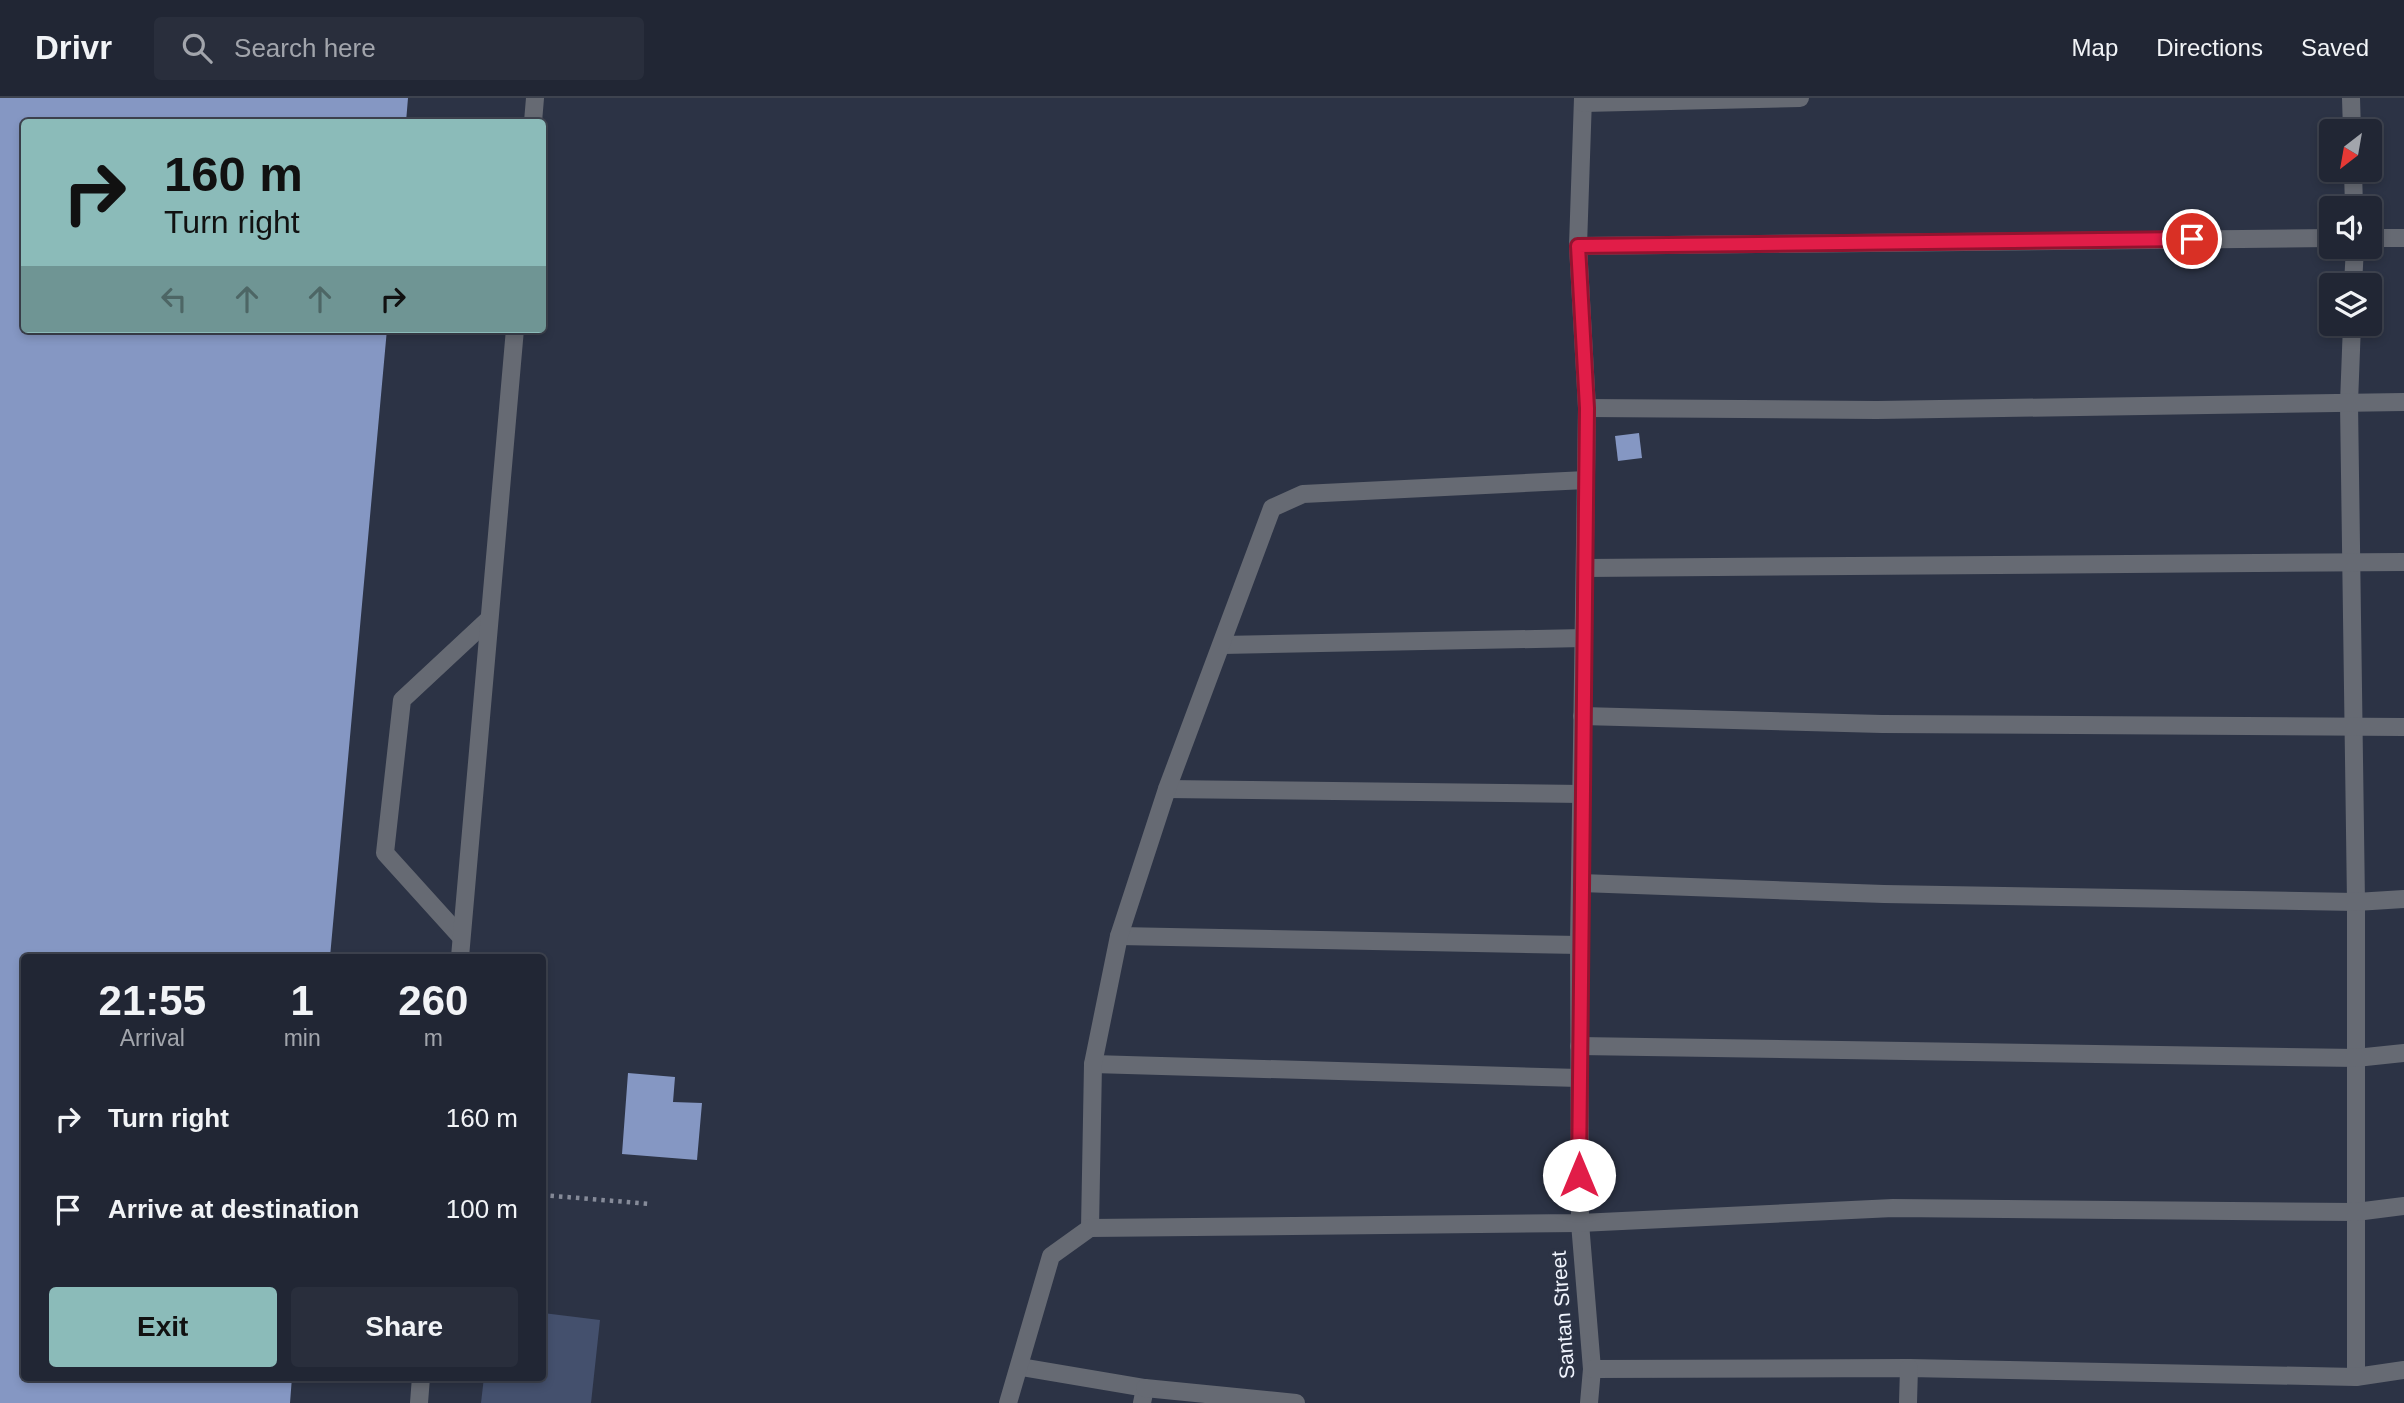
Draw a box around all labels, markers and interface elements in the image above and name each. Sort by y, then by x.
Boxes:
search box [154,17,644,80]
text: Drivr [35,29,112,66]
icon: search [178,29,216,67]
text: Search here [234,33,376,63]
text: Map [2072,34,2118,61]
text: Directions [2156,34,2263,61]
text: Saved [2301,34,2369,61]
north arrow [2319,119,2382,182]
map controls [2319,119,2382,336]
icon: right [49,147,140,238]
text: 160 m [164,147,303,201]
button: sound [2319,196,2382,259]
text: Turn right [164,204,300,240]
pin [2162,209,2222,269]
icon: arrive [2173,220,2211,258]
button: layers [2319,273,2382,336]
icon: left [155,280,193,318]
icon: ahead [228,280,266,318]
icon: ahead [301,280,339,318]
icon: right [374,280,412,318]
text: 21:55 [99,977,206,1024]
text: 1 [290,977,314,1024]
text: 260 [398,977,468,1024]
text: Arrival [120,1025,185,1051]
text: min [284,1025,321,1051]
text: m [424,1025,443,1051]
icon: right [49,1100,87,1138]
text: Turn right [108,1103,229,1133]
text: 160 m [446,1103,518,1133]
position arrow [1542,1138,1616,1212]
icon: arrive [49,1191,87,1229]
text: Arrive at destination [108,1194,359,1224]
text: 100 m [446,1194,518,1224]
street label: Santan Street [1547,1250,1578,1380]
button: Exit [49,1287,277,1367]
button: Share [291,1287,518,1367]

